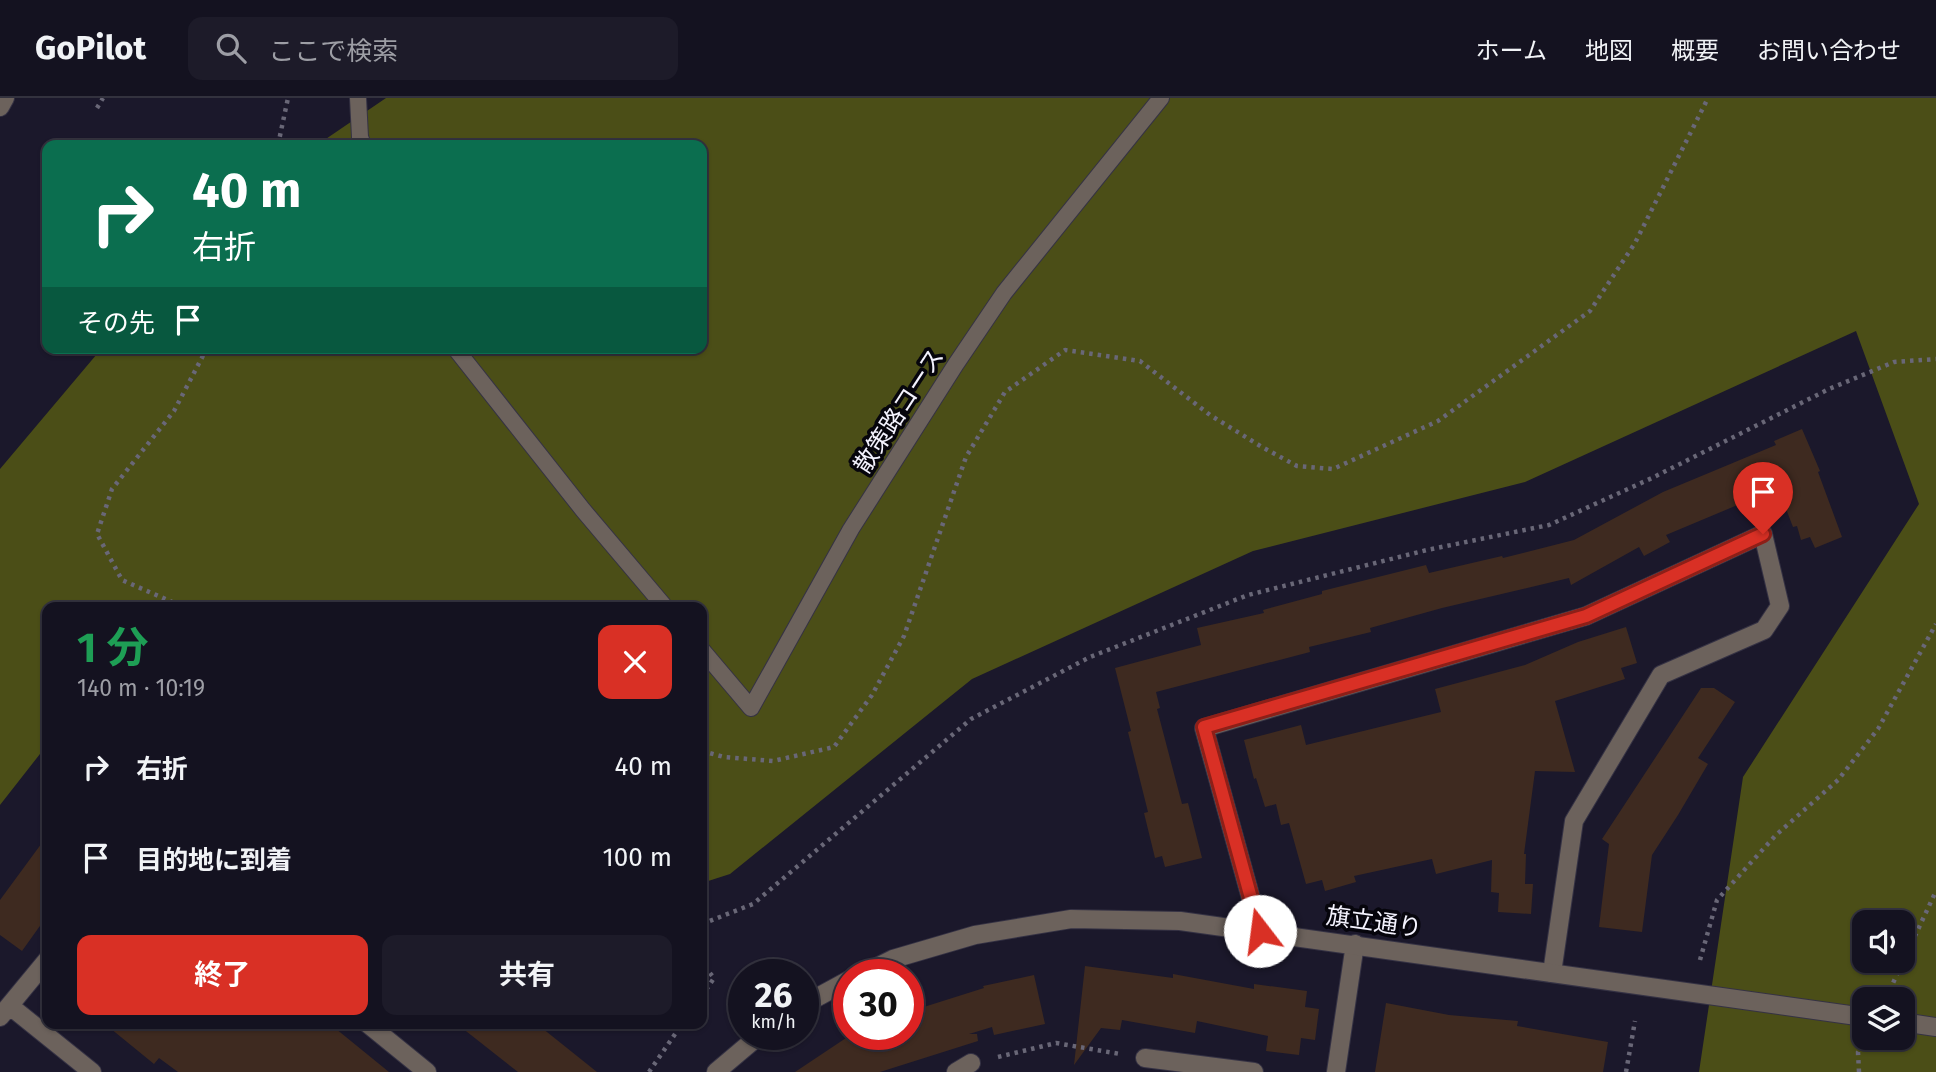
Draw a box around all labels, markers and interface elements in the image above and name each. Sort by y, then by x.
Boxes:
search box [188,17,678,80]
text: GoPilot [35,28,146,68]
icon: search [212,29,250,67]
text: ここで検索 [268,36,398,67]
text: ホーム [1476,37,1547,65]
text: 地図 [1585,37,1633,65]
text: 概要 [1671,37,1719,65]
text: お問い合わせ [1757,37,1901,65]
text: 40 m [192,161,301,220]
icon: right [77,168,168,259]
text: 右折 [192,228,256,266]
icon: arrive [169,301,207,339]
text: その先 [77,308,155,339]
street label: 散策路コース [848,343,950,479]
pin [1733,462,1793,534]
icon: arrive [1744,473,1782,511]
text: 1 分 [77,623,148,673]
button: close [598,625,672,699]
text: 140 m · 10:19 [77,674,205,702]
icon: right [77,748,115,786]
text: 40 m [614,751,672,782]
text: 右折 [136,754,188,785]
icon: arrive [77,839,115,877]
text: 100 m [603,842,672,873]
text: 目的地に到着 [136,845,292,876]
position arrow [1223,894,1297,968]
street label: 旗立通り [1325,901,1423,943]
map controls [1852,910,1915,1050]
button: sound [1852,910,1915,973]
button: 終了 [77,935,368,1015]
button: 共有 [382,935,672,1015]
speed limit sign: 30 [833,959,924,1050]
text: 26 [755,974,792,1016]
button: layers [1852,987,1915,1050]
text: km/h [751,1011,796,1033]

